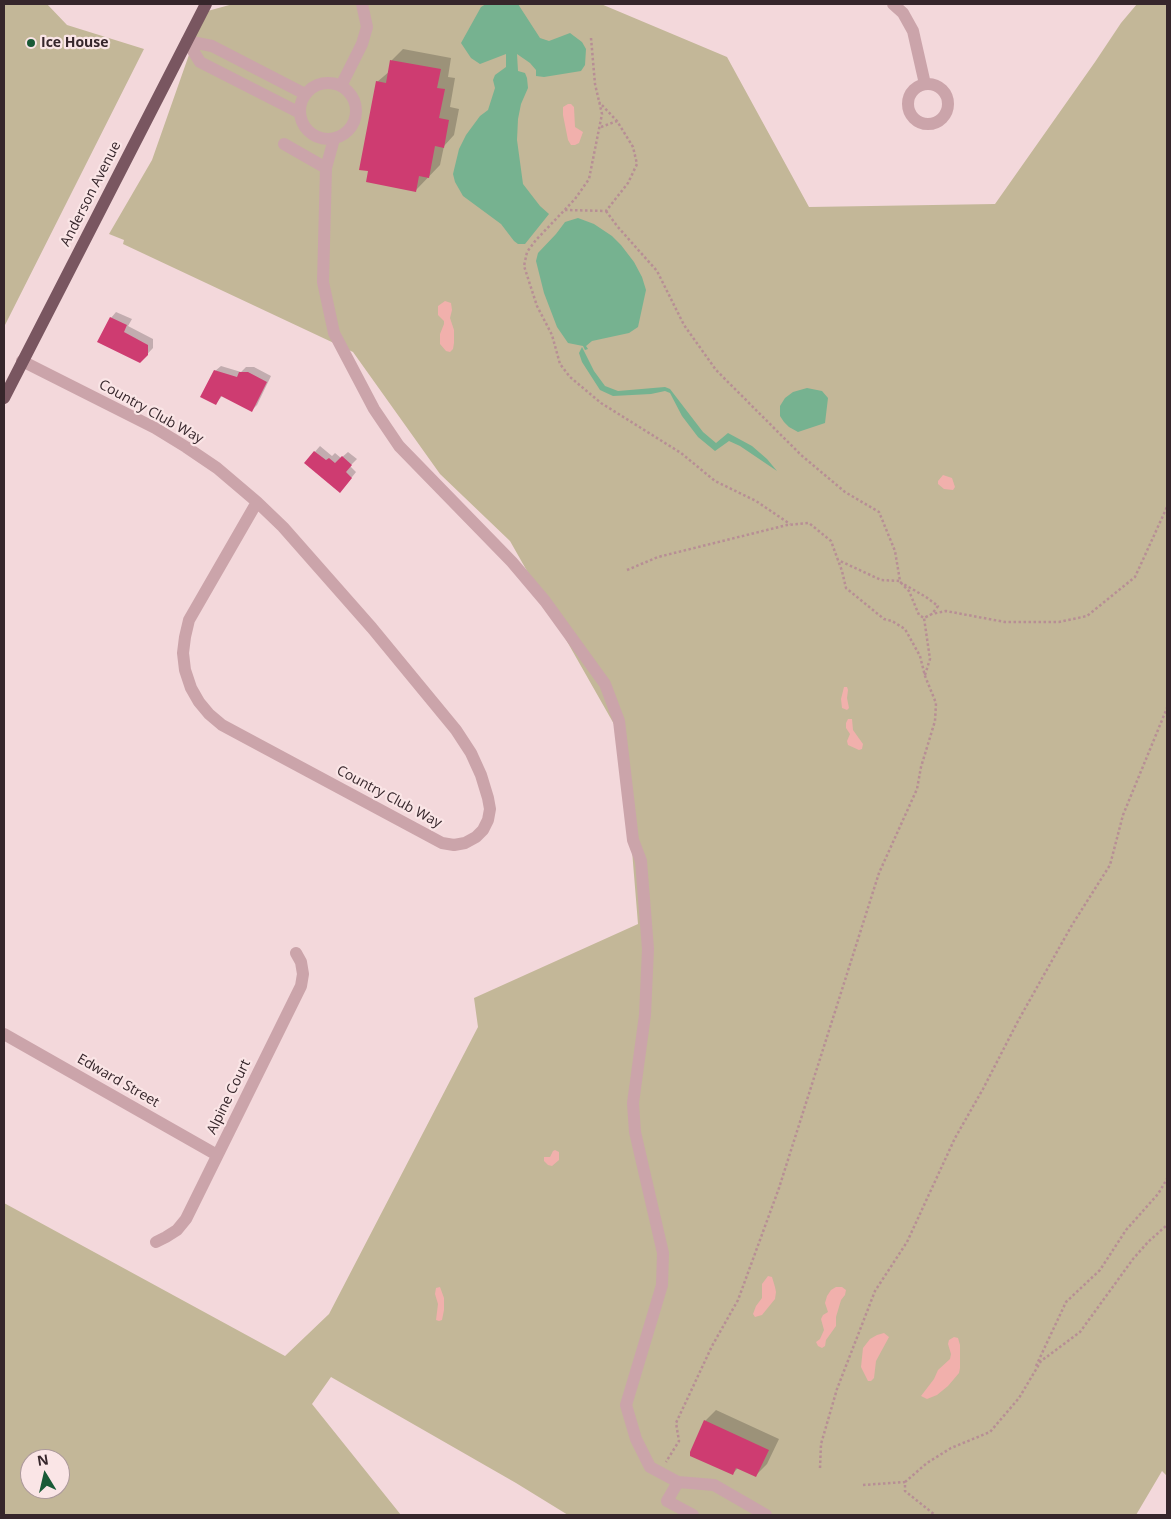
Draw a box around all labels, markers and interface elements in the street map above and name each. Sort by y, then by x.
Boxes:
place label: Ice House [41,35,109,51]
marker: Ice House [25,37,37,49]
street label: Anderson Avenue [57,139,125,249]
street label: Country Club Way [96,376,206,448]
street label: Country Club Way [334,762,444,832]
street label: Edward Street [74,1051,162,1111]
street label: Alpine Court [204,1057,254,1137]
north arrow [20,1449,70,1499]
text: N [36,1449,50,1470]

